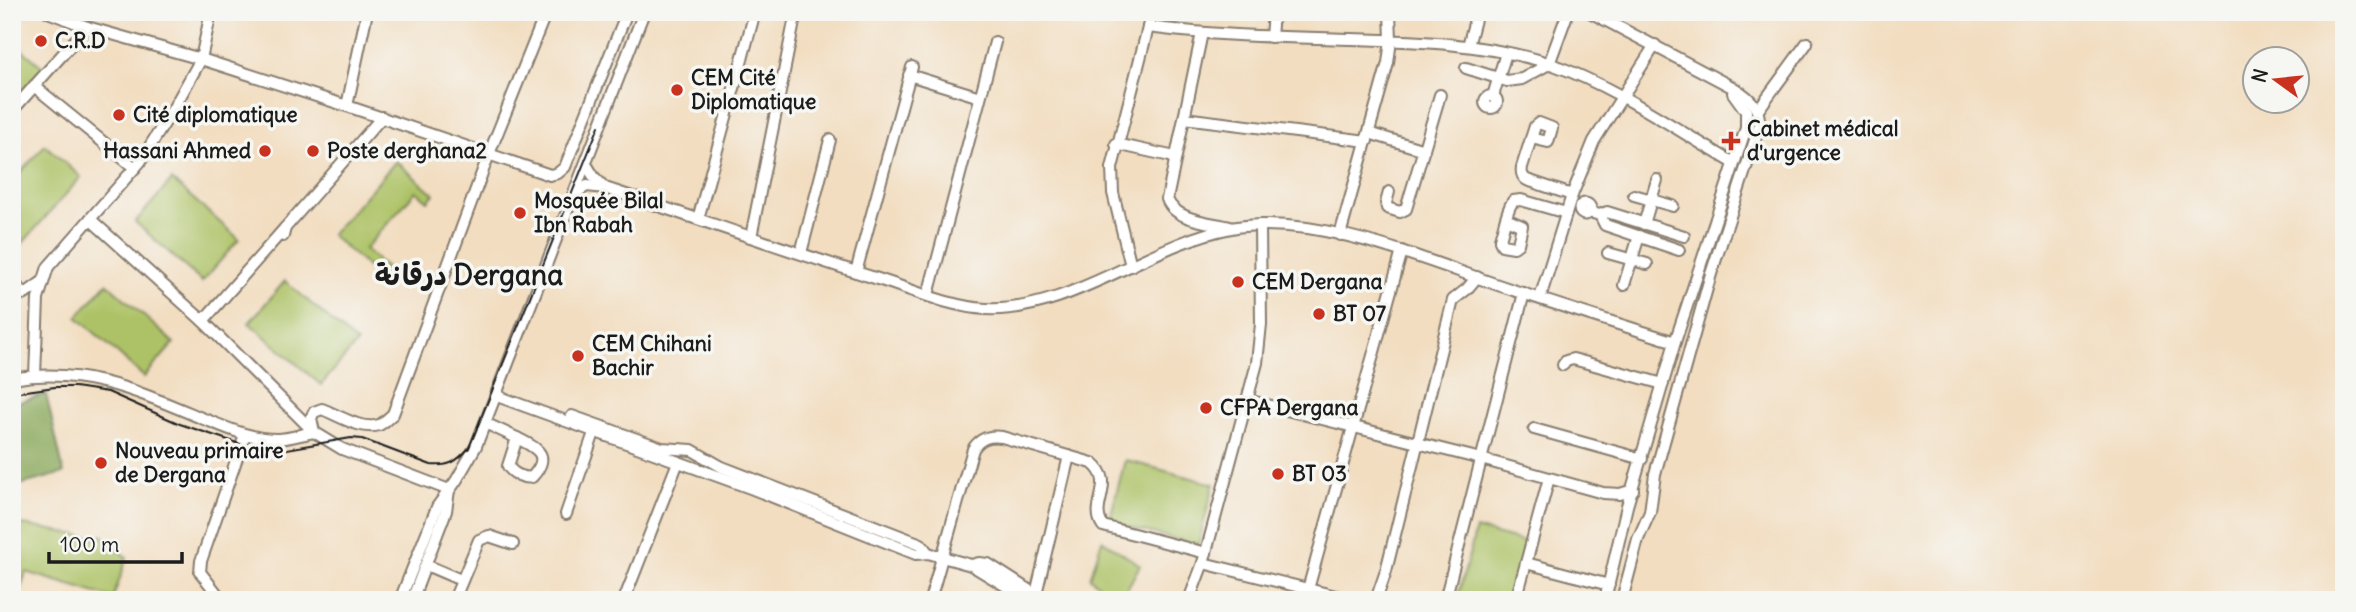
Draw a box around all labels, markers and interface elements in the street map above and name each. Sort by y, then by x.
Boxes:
place label: C.R.D [55,27,106,54]
marker: C.R.D [33,33,49,49]
north arrow [2240,46,2310,116]
place label: CEM Cité Diplomatique [691,64,816,115]
text: N [2246,66,2273,85]
marker: CEM Cité Diplomatique [669,82,685,98]
place label: Cité diplomatique [133,101,298,128]
marker: Cité diplomatique [111,107,127,123]
place label: Cabinet médical d'urgence [1747,115,1899,166]
marker: Cabinet médical d'urgence [1721,131,1741,151]
place label: Hassani Ahmed [103,137,252,164]
place label: Poste derghana2 [327,137,488,164]
marker: Hassani Ahmed [257,143,273,159]
marker: Poste derghana2 [305,143,321,159]
place label: Mosquée Bilal Ibn Rabah [534,187,664,238]
marker: Mosquée Bilal Ibn Rabah [512,205,528,221]
district label: درقانة Dergana [375,257,563,293]
place label: CEM Dergana [1252,268,1382,295]
marker: CEM Dergana [1230,274,1246,290]
place label: BT 07 [1333,300,1387,327]
marker: BT 07 [1311,306,1327,322]
place label: CEM Chihani Bachir [592,330,712,381]
marker: CEM Chihani Bachir [570,348,586,364]
place label: CFPA Dergana [1220,394,1358,421]
marker: CFPA Dergana [1198,400,1214,416]
place label: Nouveau primaire de Dergana [115,437,284,488]
marker: Nouveau primaire de Dergana [93,455,109,471]
place label: BT 03 [1292,460,1347,487]
marker: BT 03 [1270,466,1286,482]
scale bar [49,521,182,565]
text: 100 m [60,531,119,558]

